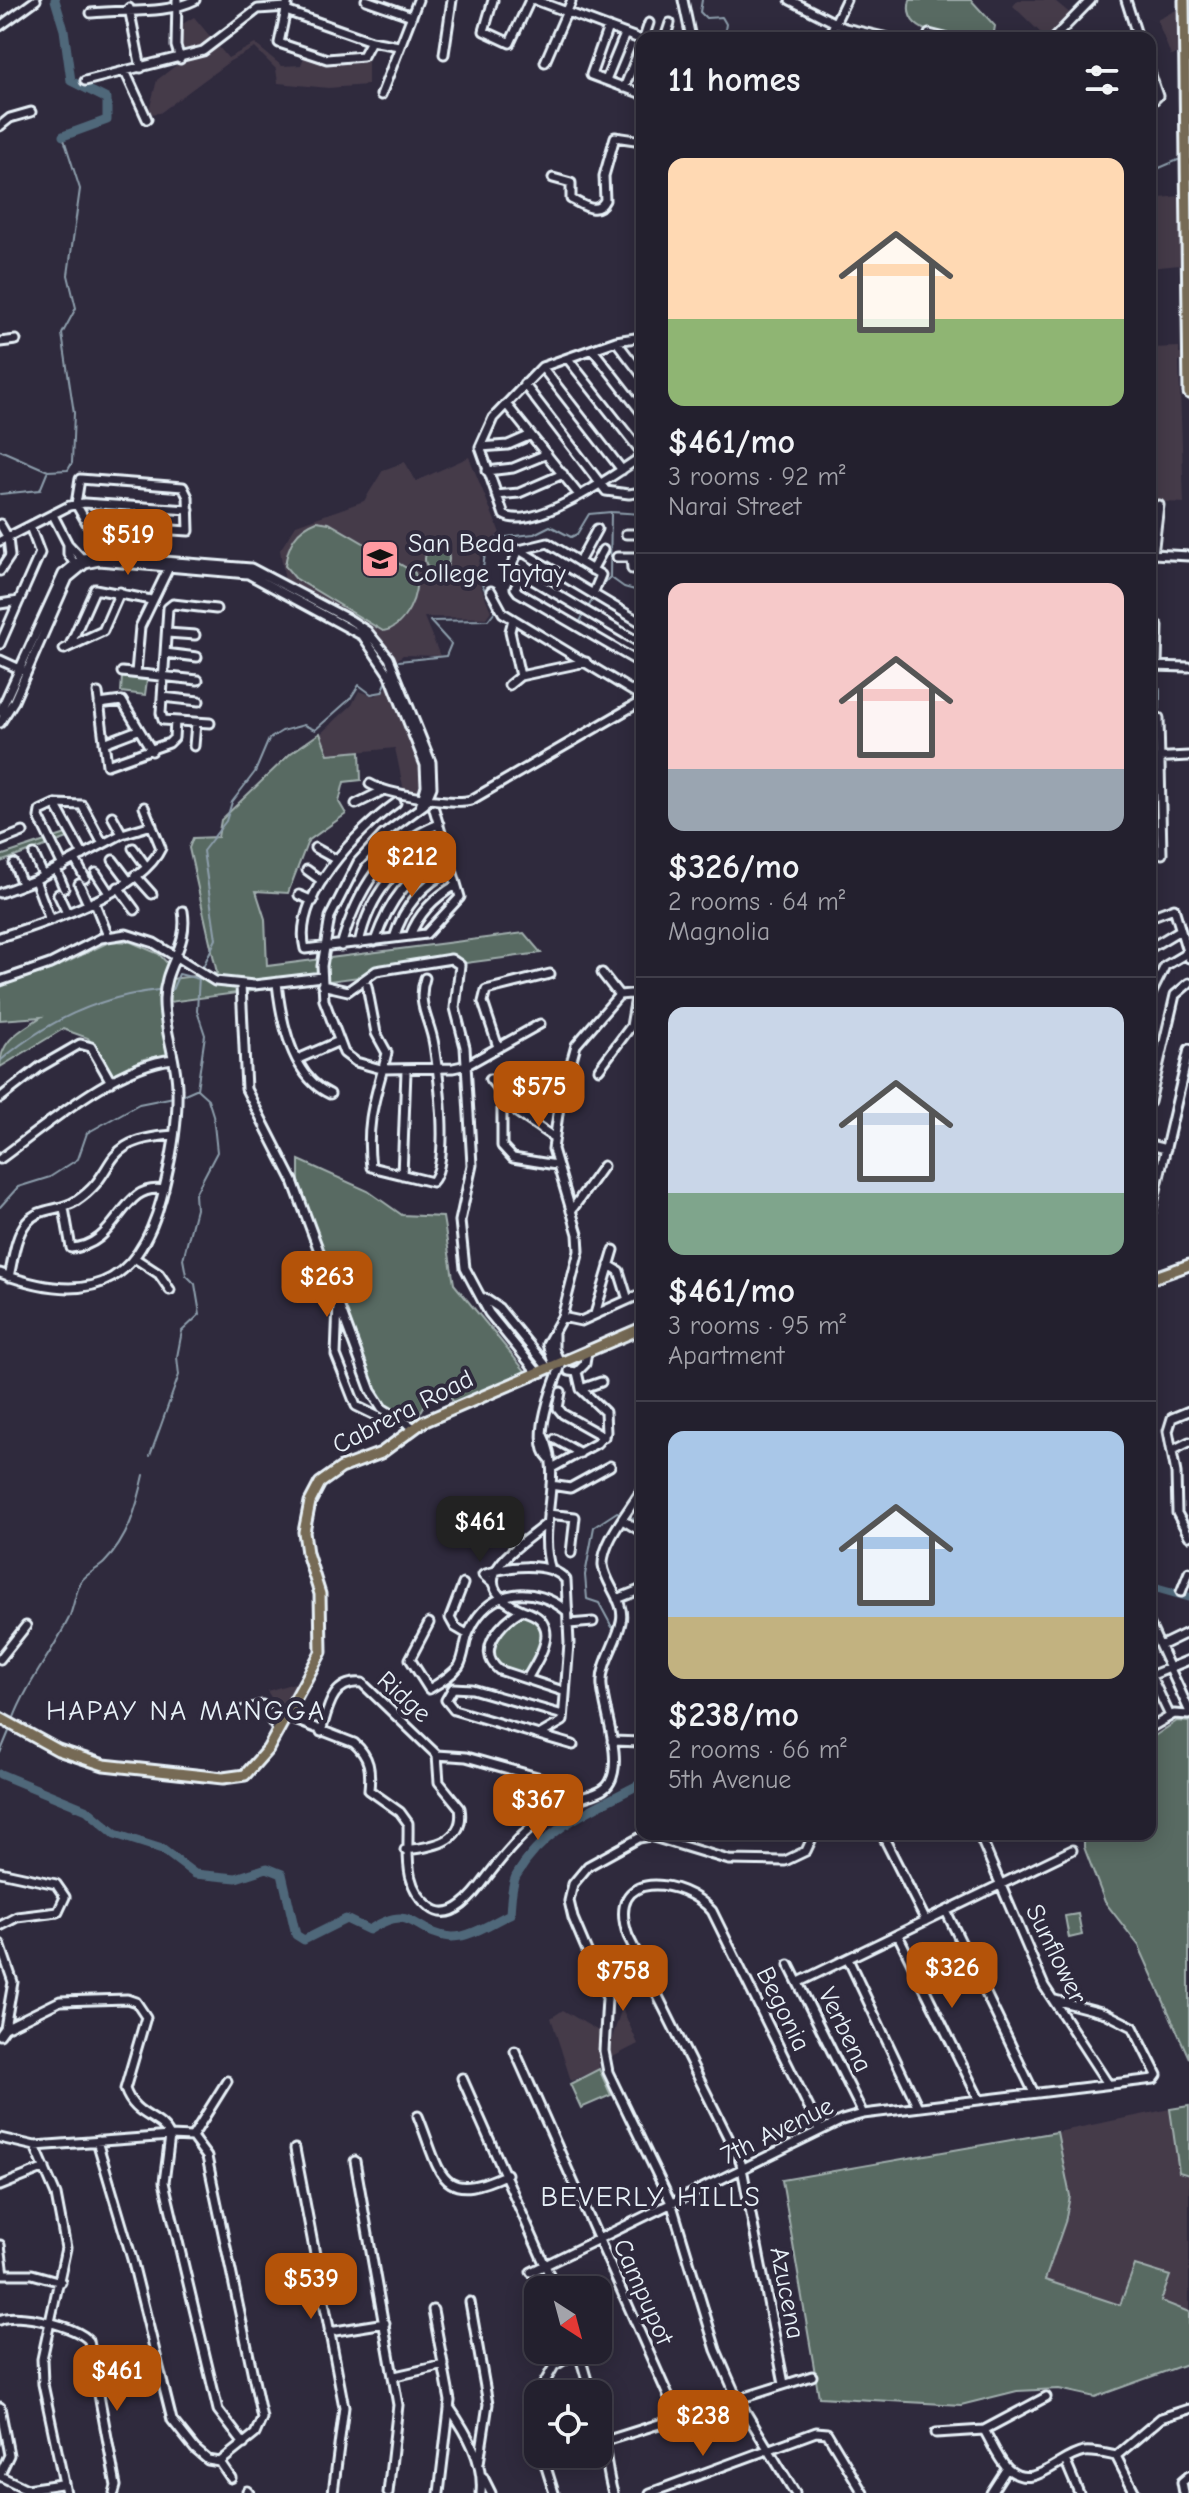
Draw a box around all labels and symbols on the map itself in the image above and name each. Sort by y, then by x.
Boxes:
pin: $519 [81,509,175,577]
place label: San Beda College Taytay [408,529,566,589]
school or university icon: San Beda College Taytay [359,538,401,580]
pin: $212 [365,831,459,899]
pin: $575 [492,1061,586,1129]
pin: $263 [280,1251,374,1319]
street label: Cabrera Road [327,1364,479,1460]
pin: $461 [433,1496,527,1564]
street label: Ridge [371,1665,437,1729]
district label: HAPAY NA MANGGA [46,1695,326,1727]
pin: $367 [491,1774,585,1842]
street label: Sunflower [1019,1899,1093,2009]
pin: $326 [905,1942,999,2010]
pin: $758 [576,1945,670,2013]
street label: Begonia [750,1962,816,2056]
street label: Verbena [812,1983,878,2077]
street label: 7th Avenue [716,2091,838,2171]
district label: BEVERLY HILLS [540,2181,762,2213]
street label: Campupot [606,2234,680,2351]
street label: Azucena [763,2244,811,2342]
pin: $539 [264,2253,358,2321]
north arrow [524,2276,612,2364]
pin: $461 [70,2345,164,2413]
pin: $238 [656,2390,750,2458]

